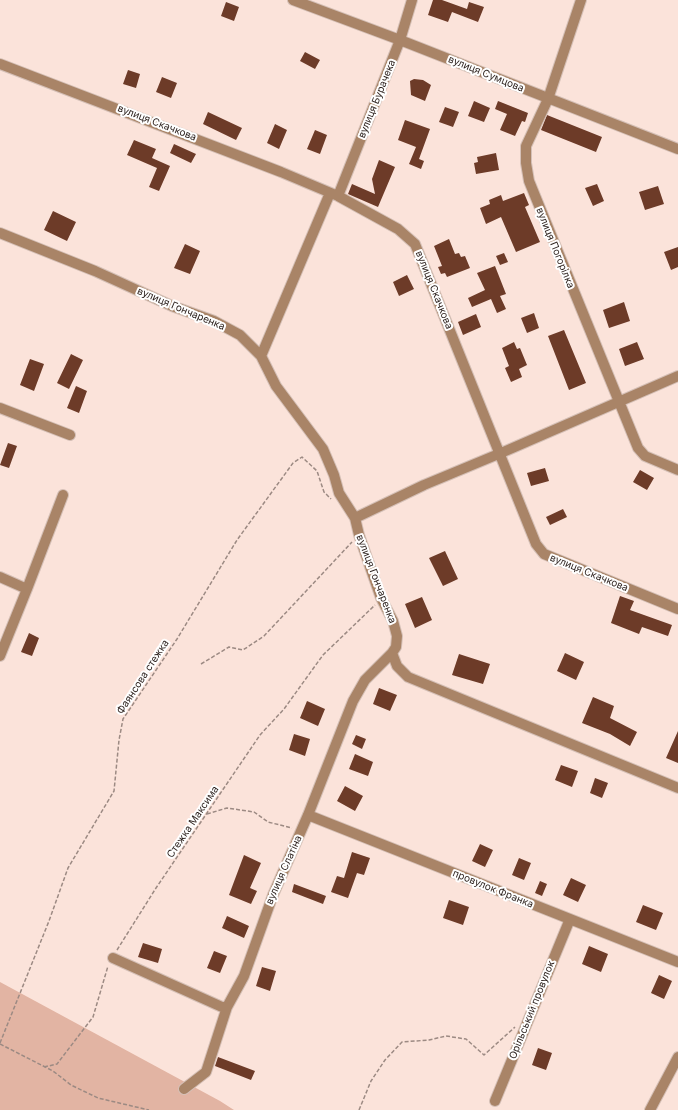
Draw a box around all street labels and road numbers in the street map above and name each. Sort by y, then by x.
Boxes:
street label: вулиця Сумцова [446,53,526,95]
street label: вулиця Бурачека [356,58,398,140]
street label: вулиця Скачкова [116,102,198,144]
street label: вулиця Погорілка [533,206,577,290]
street label: вулиця Скачкова [413,249,455,331]
street label: вулиця Гончаренка [135,285,227,333]
street label: вулиця Гончаренка [354,533,398,625]
street label: вулиця Скачкова [548,552,630,594]
street label: Фаянсова стежка [115,638,171,716]
street label: Стежка Максима [165,784,221,860]
street label: вулиця Слатіна [263,834,305,906]
street label: провулок Франка [451,867,535,911]
street label: Орільський провулок [507,959,557,1061]

